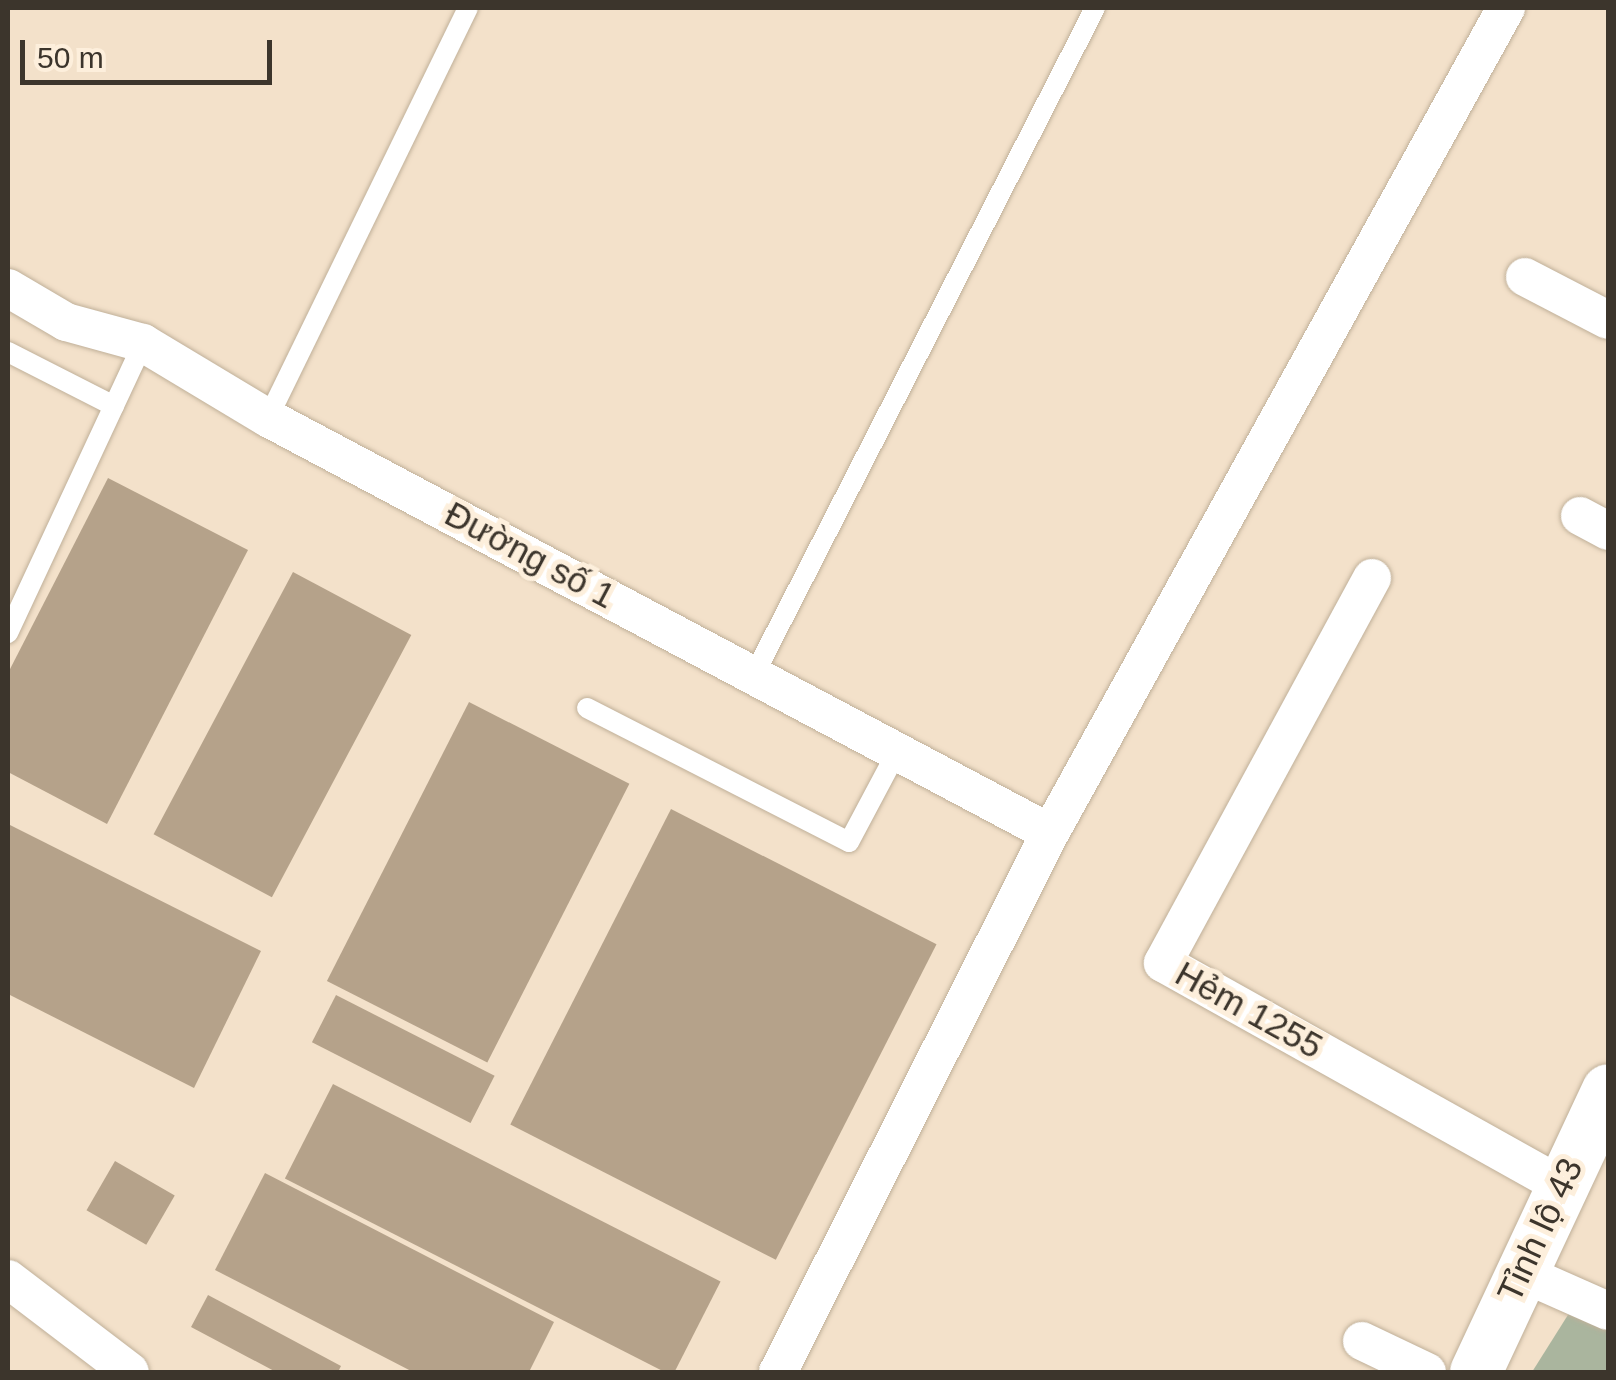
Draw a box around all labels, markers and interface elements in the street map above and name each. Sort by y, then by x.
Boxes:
scale bar [25,20,278,82]
text: 50 m [37,41,104,74]
street label: Đường số 1 [438,493,622,617]
street label: Hẻm 1255 [1168,952,1330,1068]
street label: Tỉnh lộ 43 [1488,1151,1592,1309]

